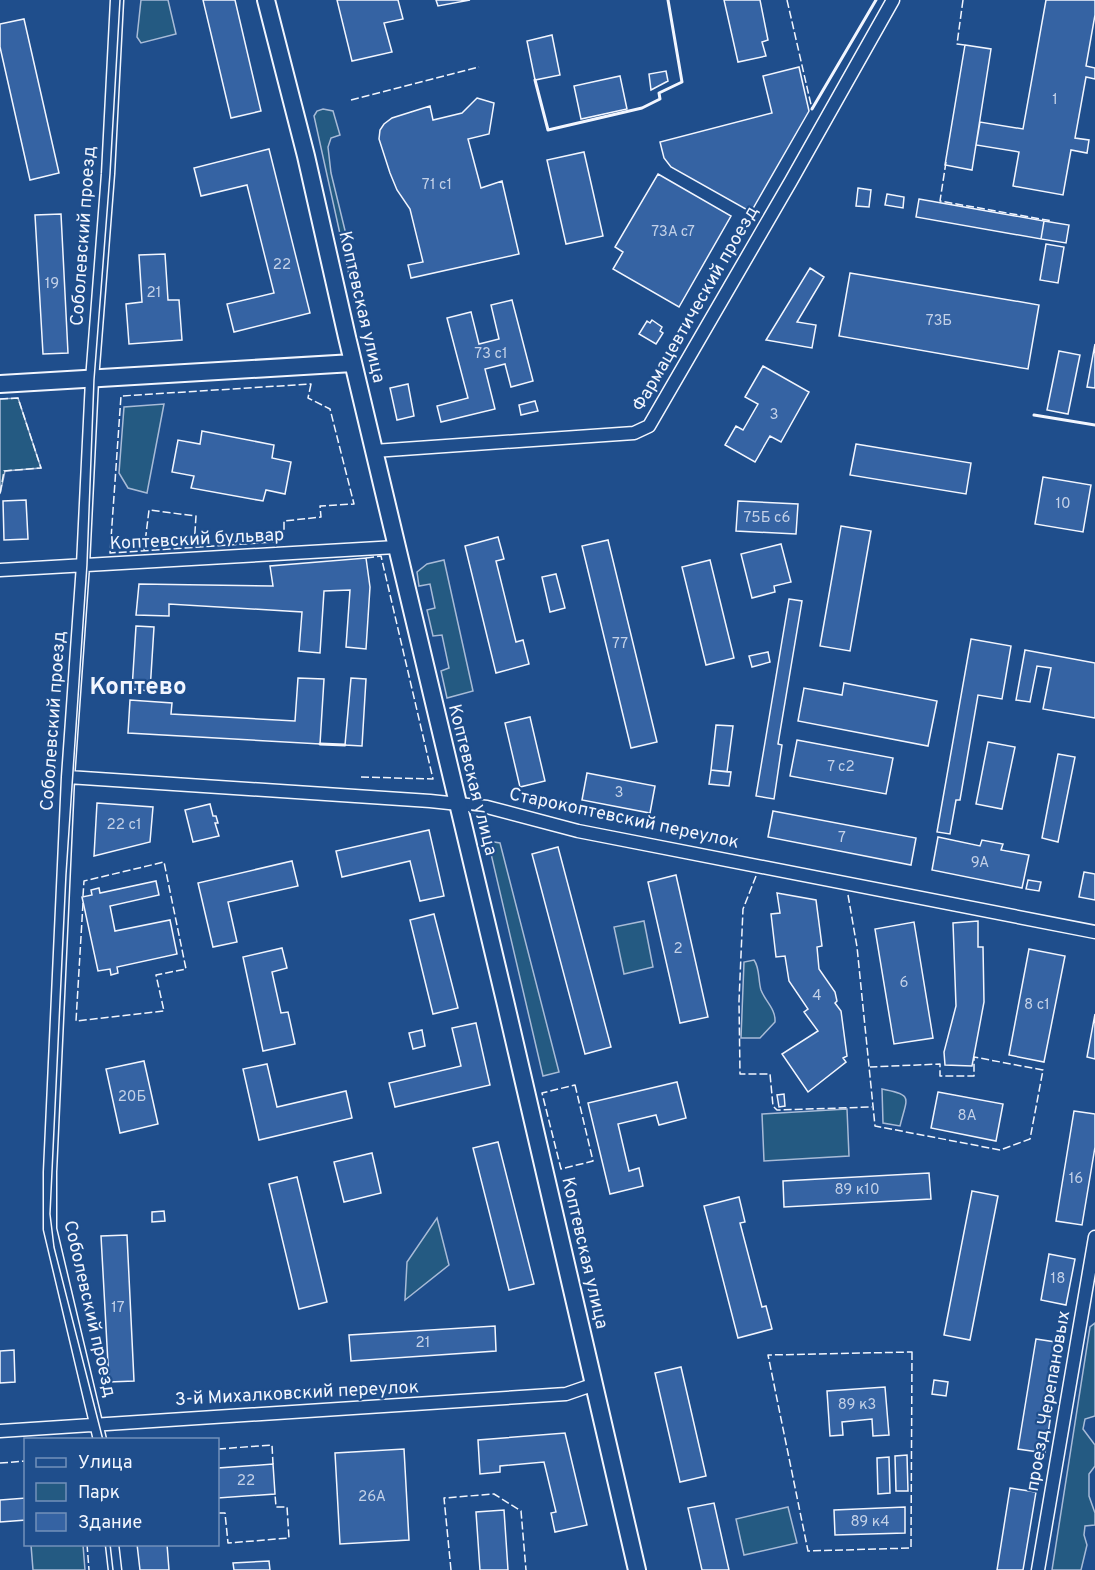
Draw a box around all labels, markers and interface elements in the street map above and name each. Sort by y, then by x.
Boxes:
house number: 1 [1052,91,1058,110]
street label: Соболевский проезд [66,145,102,327]
house number: 71 с1 [422,176,452,195]
street label: Фармацевтический проезд [628,202,764,416]
house number: 73А с7 [651,223,695,242]
street label: Коптевская улица [332,229,390,385]
house number: 22 [273,256,291,275]
house number: 19 [45,275,59,294]
house number: 21 [147,284,161,303]
house number: 73Б [926,312,952,331]
house number: 73 с1 [474,345,508,364]
house number: 3 [769,406,779,425]
house number: 10 [1055,495,1071,514]
house number: 75Б с6 [744,509,791,528]
street label: Коптевский бульвар [109,524,285,556]
street label: Соболевский проезд [36,630,72,812]
house number: 77 [612,635,628,654]
district label: Коптево [89,673,187,703]
street label: Коптевская улица [442,702,502,858]
house number: 7 с2 [827,758,855,777]
street label: Старокоптевский переулок [507,783,741,855]
house number: 3 [614,784,624,803]
house number: 22 с1 [107,816,141,835]
house number: 7 [838,829,846,848]
house number: 9А [971,854,989,873]
house number: 2 [673,940,683,959]
house number: 6 [900,974,909,993]
house number: 4 [812,987,822,1006]
house number: 8 с1 [1024,996,1050,1015]
house number: 20Б [118,1088,146,1107]
house number: 8А [957,1107,977,1126]
house number: 16 [1069,1170,1083,1189]
street label: Коптевская улица [555,1175,613,1331]
house number: 89 к10 [834,1181,880,1200]
street label: Соболевский проезд [57,1218,121,1400]
house number: 18 [1051,1270,1065,1289]
house number: 17 [111,1299,125,1318]
street label: проезд Черепановых [1022,1309,1076,1493]
house number: 21 [416,1334,430,1353]
street label: 3-й Михалковский переулок [174,1376,420,1412]
house number: 89 к3 [838,1396,876,1415]
legend [24,1438,219,1546]
text: Улица [78,1452,132,1475]
house number: 22 [237,1472,255,1491]
text: Парк [78,1482,120,1505]
house number: 26А [358,1488,386,1507]
text: Здание [78,1512,142,1535]
house number: 89 к4 [850,1513,890,1532]

